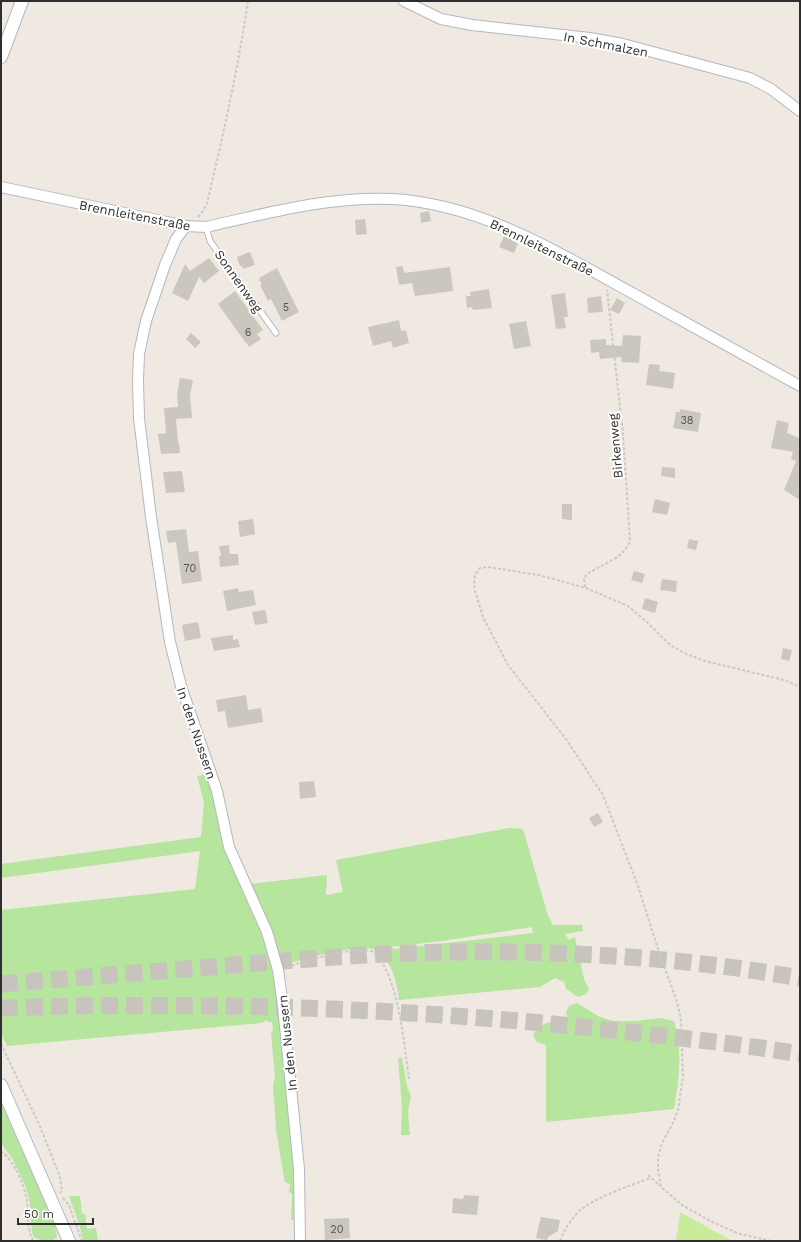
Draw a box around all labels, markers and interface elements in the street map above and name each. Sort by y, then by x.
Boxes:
street label: In Schmalzen [562,29,650,60]
street label: Brennleitenstraße [78,197,192,234]
street label: Brennleitenstraße [488,216,596,279]
street label: Sonnenweg [212,247,266,315]
house number: 5 [283,301,289,314]
house number: 6 [245,326,252,339]
street label: Birkenweg [605,413,626,479]
house number: 38 [680,414,694,427]
house number: 70 [184,562,197,575]
street label: In den Nussern [174,685,219,781]
street label: In den Nussern [275,994,300,1092]
scale bar [18,1200,93,1226]
text: 50 m [24,1207,54,1221]
house number: 20 [330,1223,344,1236]

